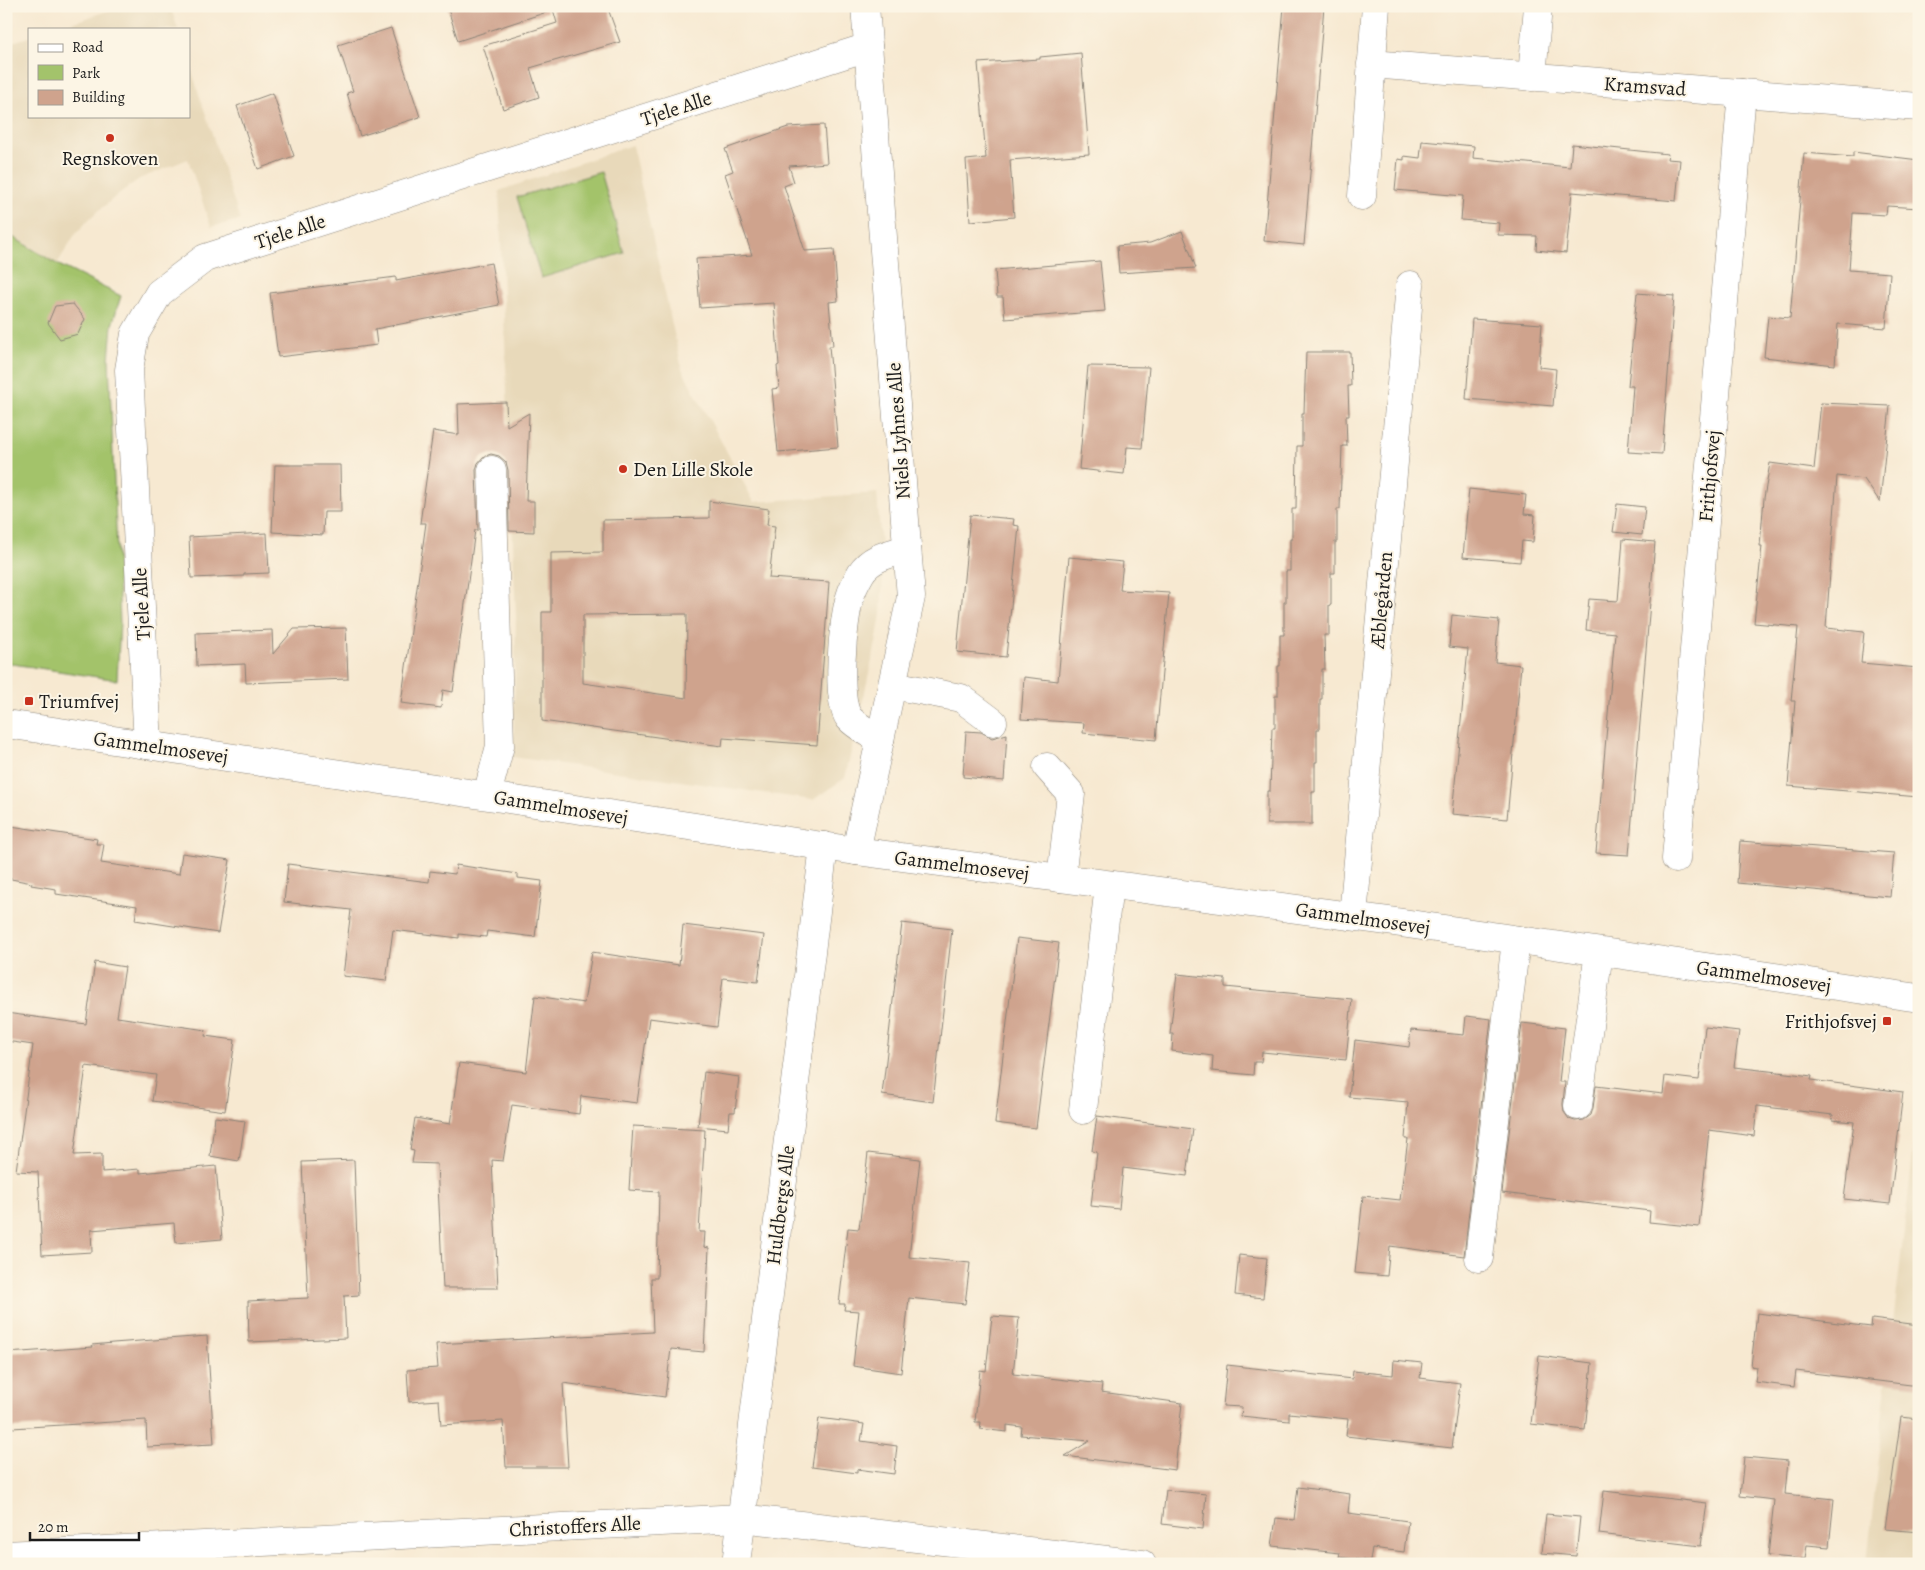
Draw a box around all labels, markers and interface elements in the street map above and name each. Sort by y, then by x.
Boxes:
legend [28,28,190,118]
text: Road [72,37,104,57]
text: Park [72,63,101,83]
street label: Kramsvad [1603,70,1687,103]
street label: Tjele Alle [637,84,715,133]
text: Building [72,87,125,107]
marker: Regnskoven [104,132,116,144]
place label: Regnskoven [61,145,159,172]
street label: Tjele Alle [251,207,329,256]
street label: Niels Lyhnes Alle [880,362,917,500]
street label: Frithjofsvej [1692,429,1727,523]
place label: Den Lille Skole [633,456,753,483]
marker: Den Lille Skole [617,463,629,475]
street label: Æblegården [1364,550,1399,651]
street label: Tjele Alle [126,567,157,641]
place label: Triumfvej [39,688,119,715]
marker: Triumfvej [23,695,35,707]
street label: Gammelmosevej [92,725,230,770]
street label: Gammelmosevej [492,784,630,831]
street label: Gammelmosevej [893,844,1031,887]
street label: Gammelmosevej [1294,896,1432,941]
street label: Gammelmosevej [1695,954,1833,999]
place label: Frithjofsvej [1784,1008,1877,1035]
marker: Frithjofsvej [1881,1015,1893,1027]
street label: Huldbergs Alle [760,1144,801,1266]
scale bar [30,1510,139,1542]
street label: Christoffers Alle [508,1510,642,1543]
text: 20 m [38,1517,69,1537]

